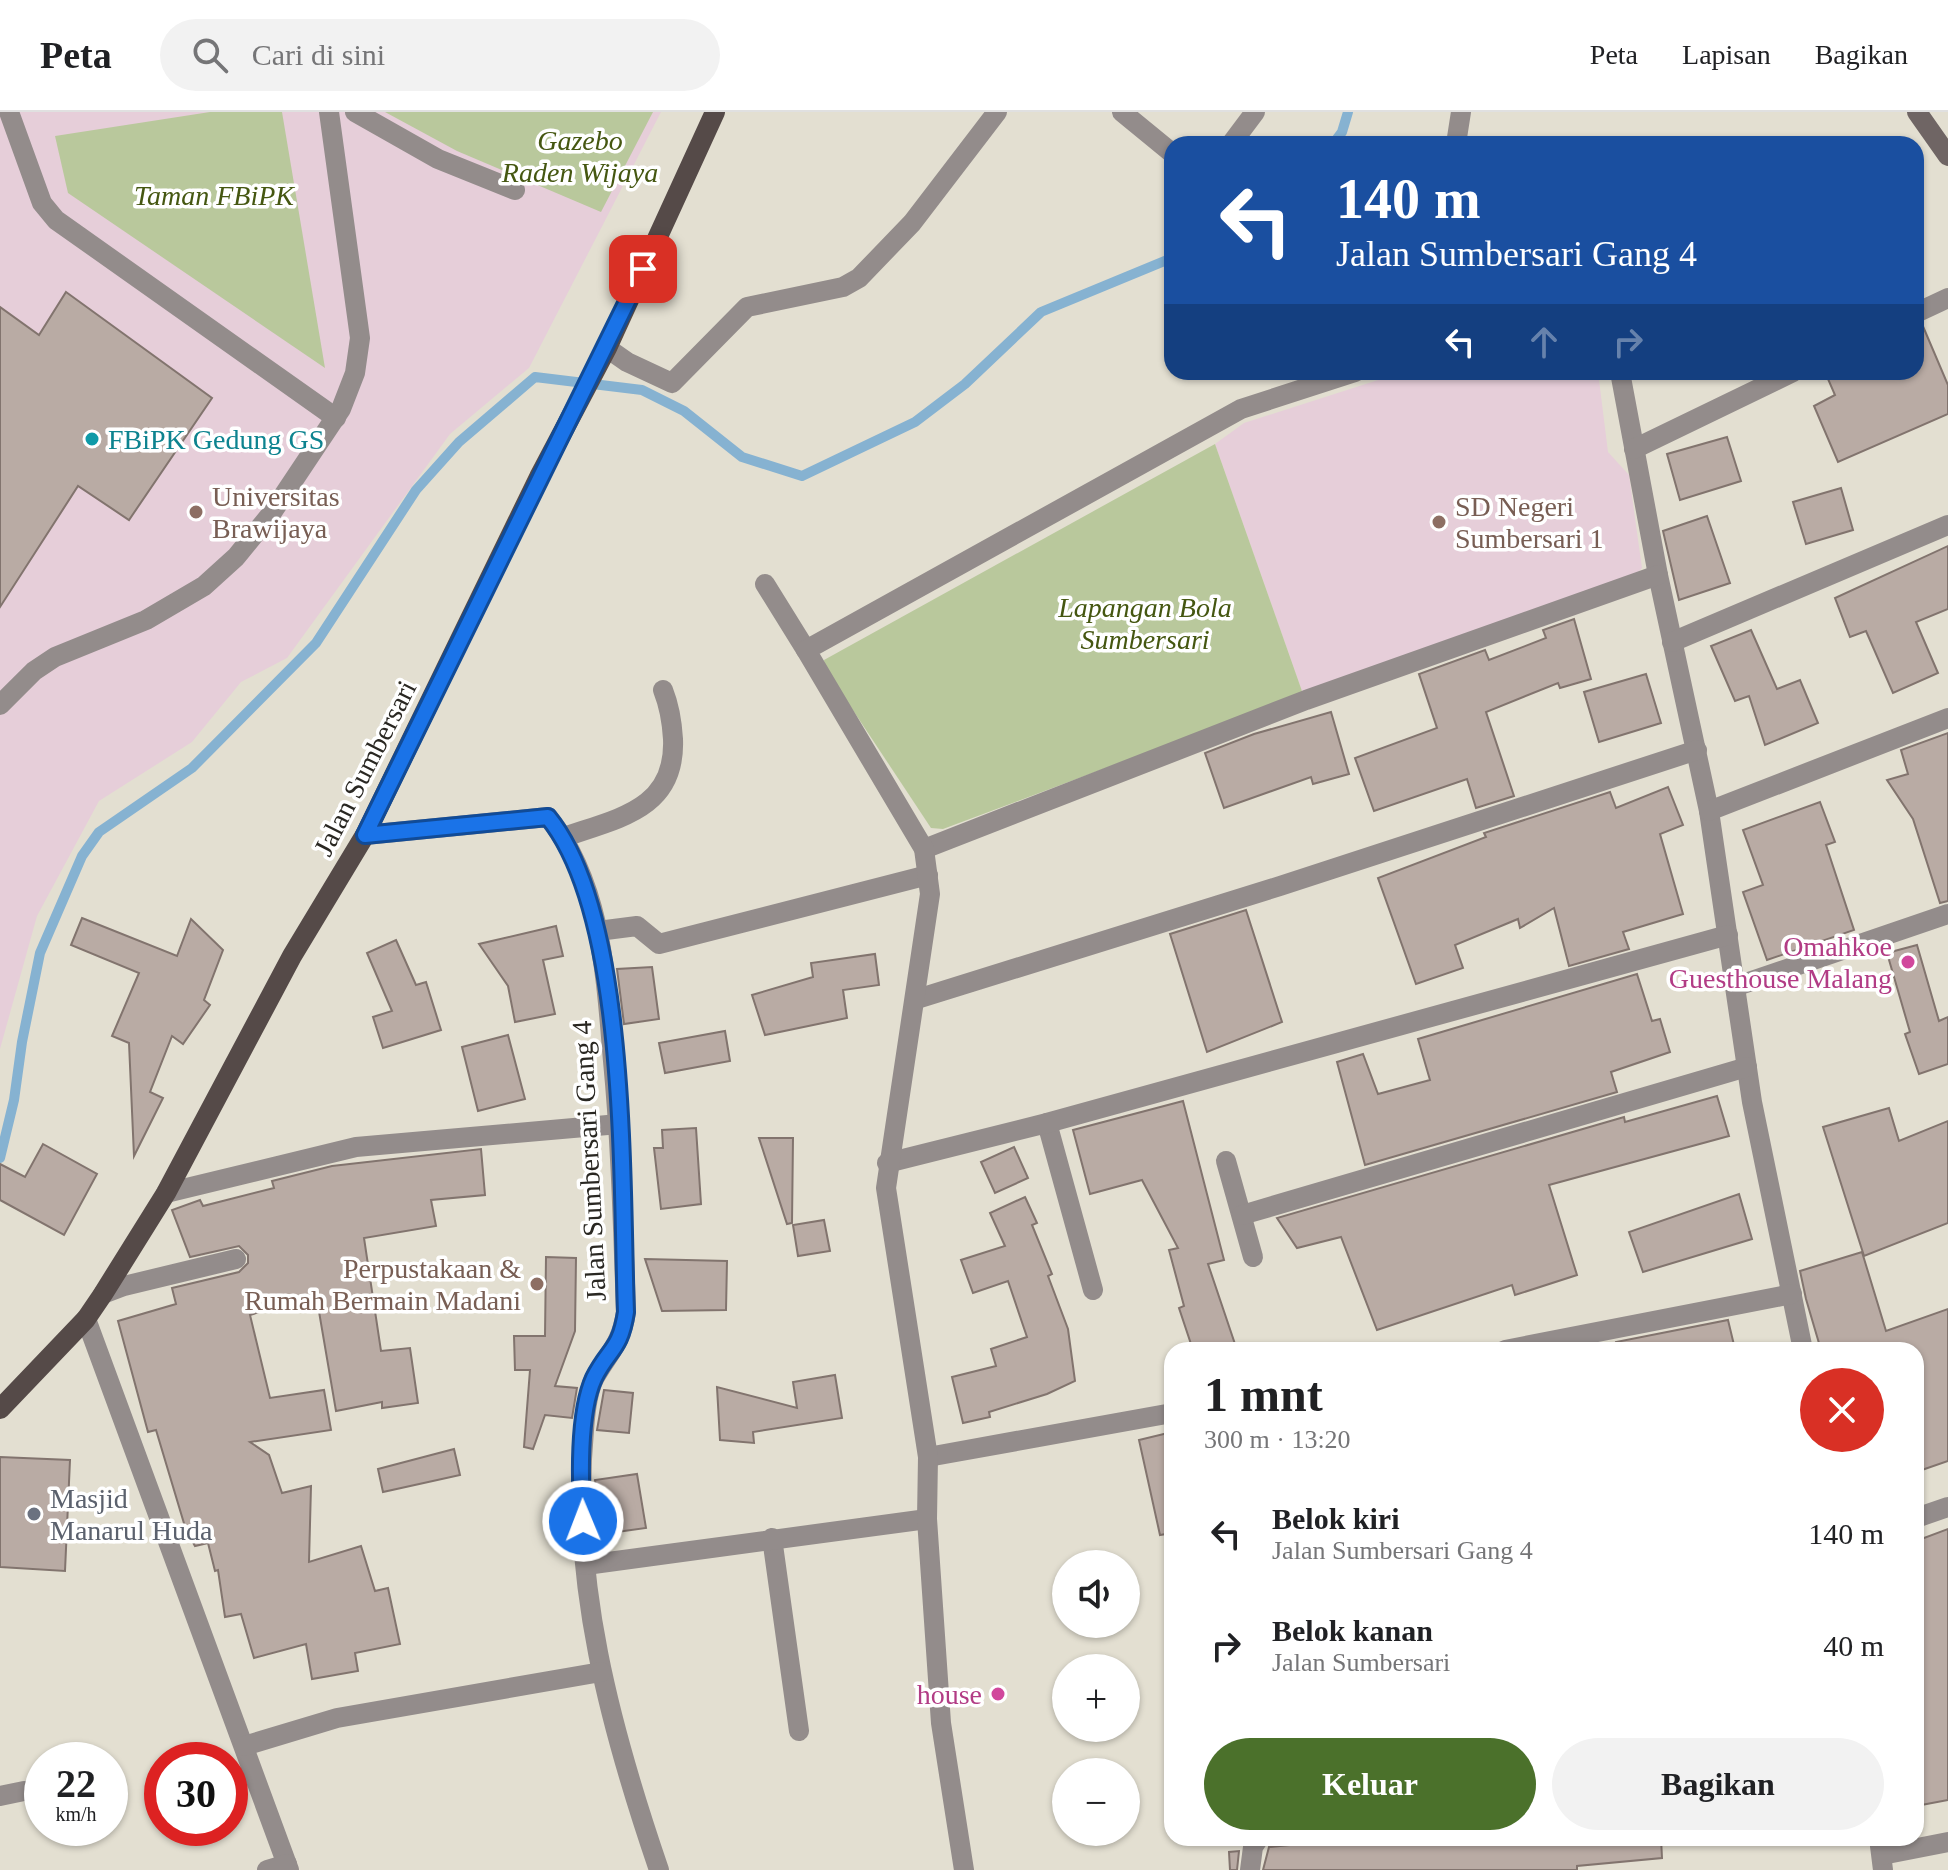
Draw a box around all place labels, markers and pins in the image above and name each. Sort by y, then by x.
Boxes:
pin [609,235,677,303]
place label: FBiPK Gedung GS [108,424,324,455]
marker: FBiPK Gedung GS [83,430,101,448]
place label: Universitas Brawijaya [212,481,340,544]
place label: SD Negeri Sumbersari 1 [1455,491,1604,554]
marker: Universitas Brawijaya [187,503,205,521]
marker: SD Negeri Sumbersari 1 [1430,513,1448,531]
place label: Omahkoe Guesthouse Malang [1669,931,1892,994]
marker: Omahkoe Guesthouse Malang [1899,953,1917,971]
place label: Perpustakaan & Rumah Bermain Madani [244,1253,521,1316]
marker: Perpustakaan & Rumah Bermain Madani [528,1275,546,1293]
place label: Masjid Manarul Huda [50,1483,213,1546]
marker: Masjid Manarul Huda [25,1505,43,1523]
place label: house [917,1679,982,1710]
marker: house [989,1685,1007,1703]

